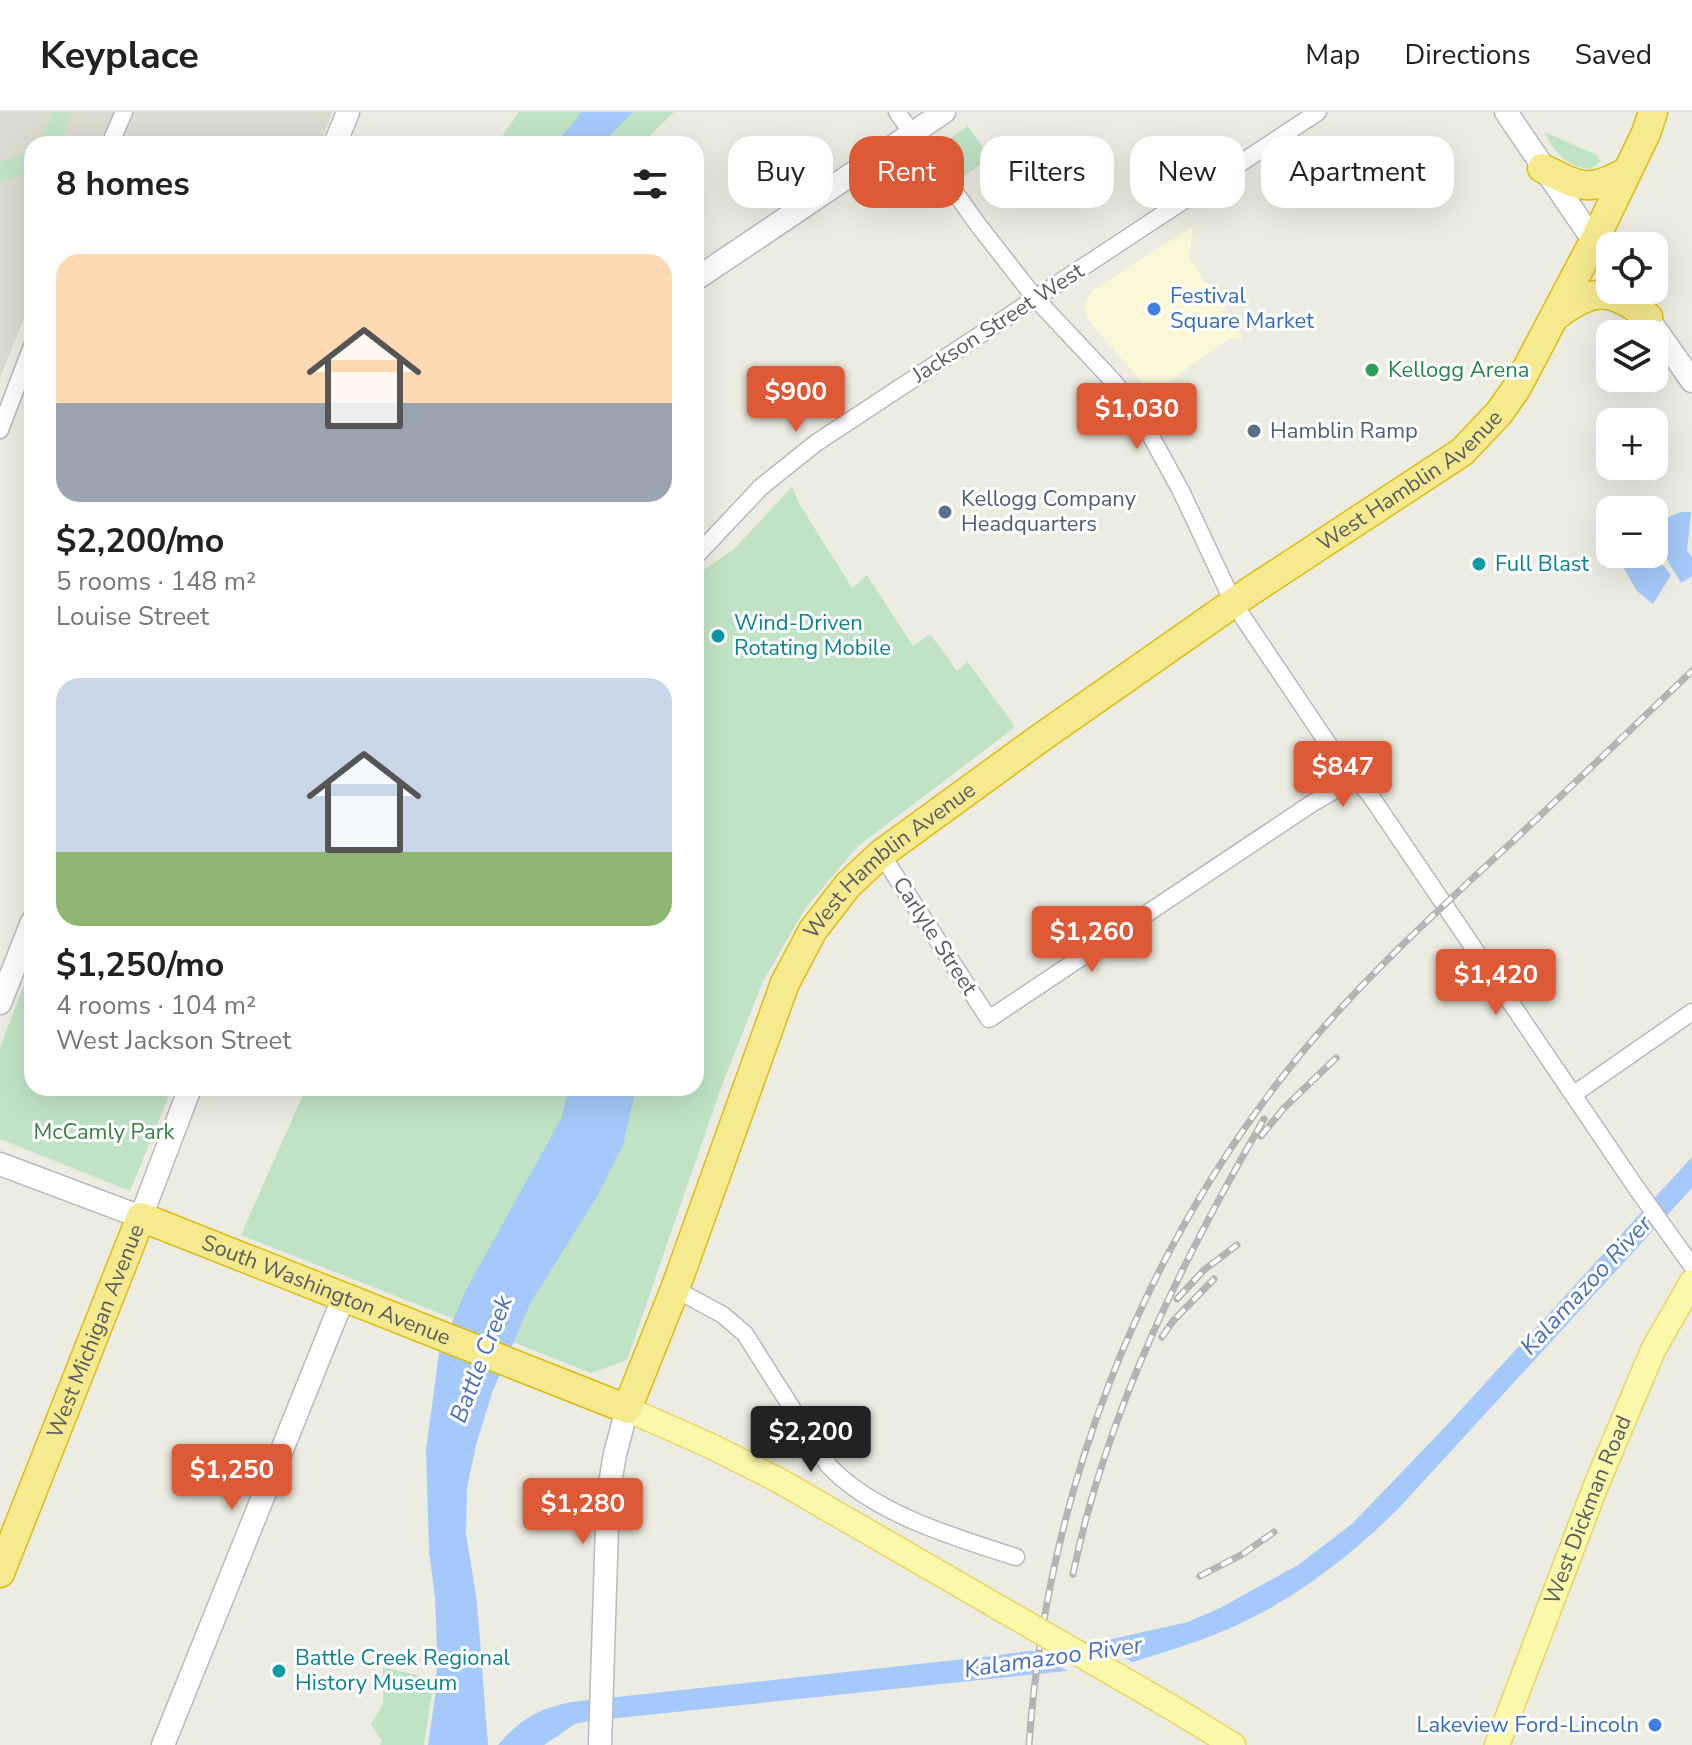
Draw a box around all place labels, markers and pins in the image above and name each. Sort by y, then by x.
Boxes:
place label: Festival Square Market [1170,281,1314,336]
marker: Festival Square Market [1145,300,1163,318]
place label: Kellogg Arena [1388,355,1529,385]
marker: Kellogg Arena [1363,361,1381,379]
pin: $900 [749,366,843,434]
pin: $1,030 [1072,383,1202,451]
place label: Hamblin Ramp [1270,416,1418,446]
marker: Hamblin Ramp [1245,422,1263,440]
place label: Kellogg Company Headquarters [961,484,1137,539]
marker: Kellogg Company Headquarters [936,503,954,521]
place label: Full Blast [1495,549,1589,579]
marker: Full Blast [1470,555,1488,573]
place label: Wind-Driven Rotating Mobile [734,608,891,663]
marker: Wind-Driven Rotating Mobile [709,627,727,645]
pin: $847 [1296,741,1390,809]
pin: $1,260 [1027,906,1157,974]
pin: $1,420 [1431,949,1561,1017]
pin: $2,200 [746,1406,876,1474]
pin: $1,250 [167,1444,297,1512]
pin: $1,280 [518,1478,648,1546]
place label: Battle Creek Regional History Museum [295,1643,511,1698]
marker: Battle Creek Regional History Museum [270,1662,288,1680]
place label: Lakeview Ford-Lincoln [1416,1710,1639,1740]
marker: Lakeview Ford-Lincoln [1646,1716,1664,1734]

